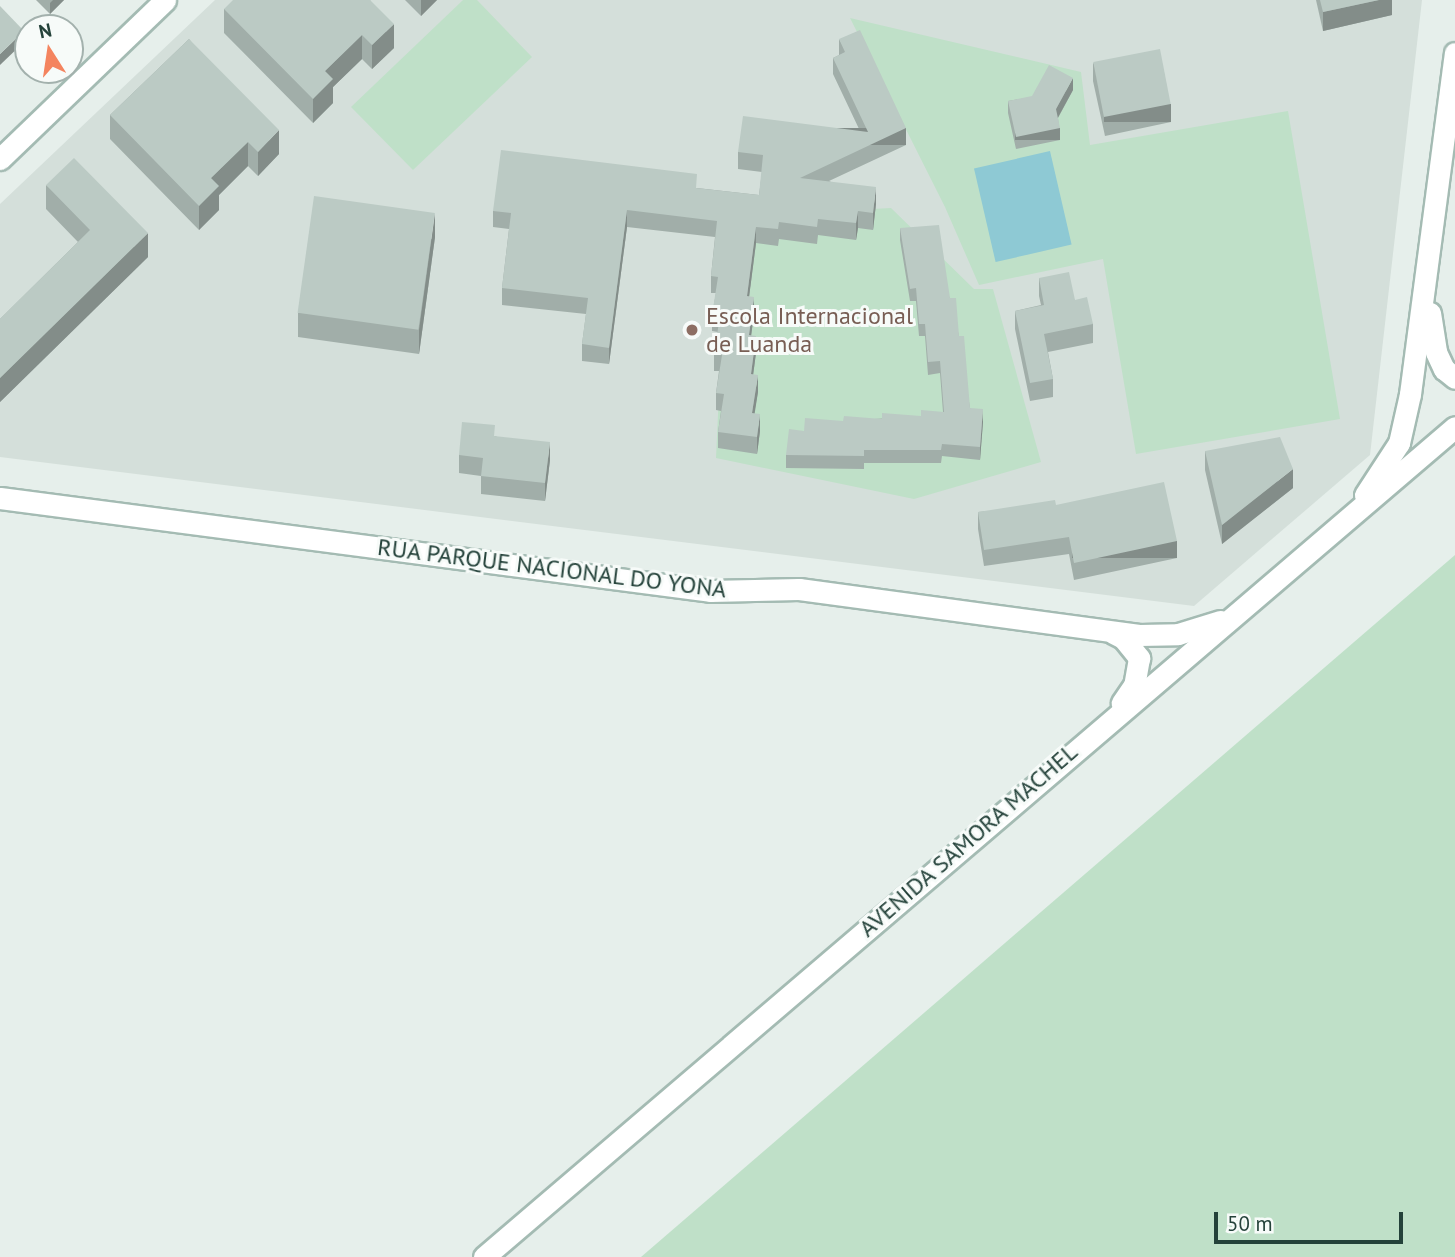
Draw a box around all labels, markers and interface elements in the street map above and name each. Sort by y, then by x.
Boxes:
north arrow [14,14,84,84]
text: N [36,17,54,43]
place label: Escola Internacional de Luanda [706,302,913,358]
marker: Escola Internacional de Luanda [684,322,700,338]
street label: RUA PARQUE NACIONAL DO YONA [375,532,729,604]
street label: AVENIDA SAMORA MACHEL [852,737,1084,943]
scale bar [1217,1198,1406,1242]
text: 50 m [1227,1210,1273,1237]

